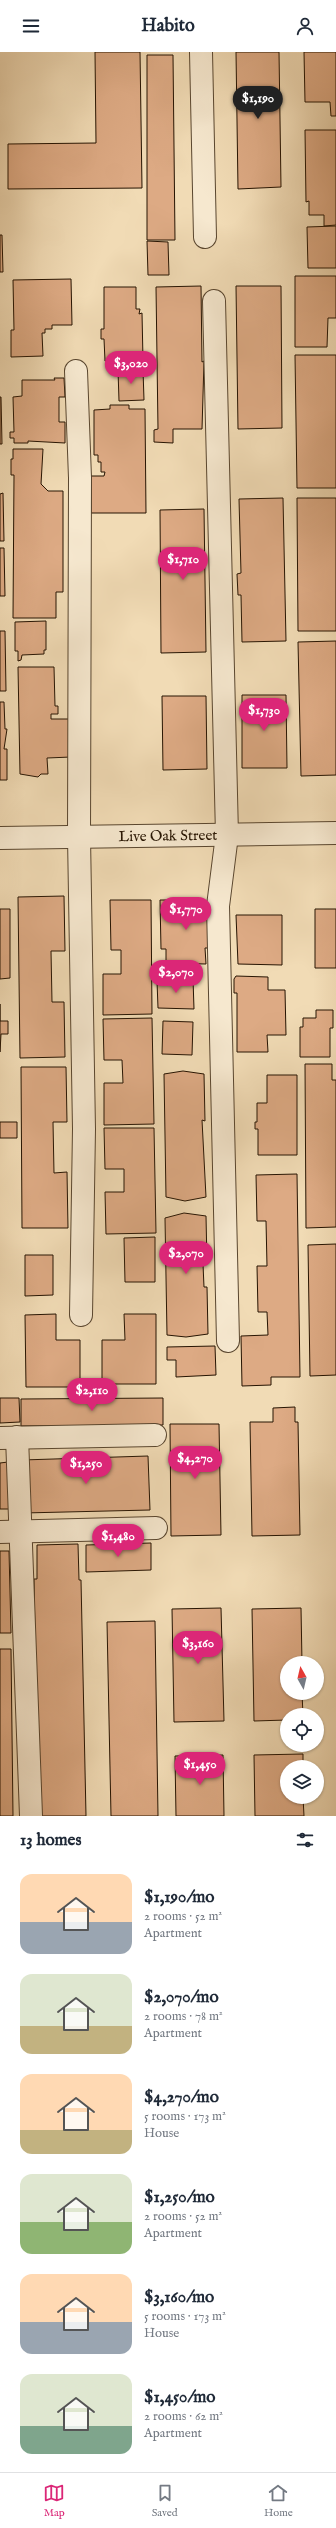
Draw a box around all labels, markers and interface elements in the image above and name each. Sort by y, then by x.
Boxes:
icon: menu [20,15,42,37]
text: Habito [141,15,195,38]
icon: person [294,15,316,37]
pin: $1,190 [225,86,291,120]
text: $1,190 [242,90,274,107]
pin: $3,020 [98,351,164,385]
text: $3,020 [114,355,148,372]
pin: $1,710 [150,547,216,581]
text: $1,710 [167,551,199,568]
pin: $1,730 [231,698,297,732]
text: $1,730 [248,702,280,719]
street label: Live Oak Street [118,825,218,846]
pin: $1,770 [153,897,219,931]
text: $1,770 [169,901,203,918]
pin: $2,070 [143,960,209,994]
text: $2,070 [158,964,194,981]
pin: $2,070 [153,1241,219,1275]
text: $2,070 [168,1245,204,1262]
pin: $2,110 [59,1378,125,1412]
text: $2,110 [76,1382,108,1399]
pin: $4,270 [162,1446,228,1480]
text: $4,270 [177,1450,213,1467]
pin: $1,250 [53,1451,119,1485]
text: $1,250 [70,1455,102,1472]
pin: $1,480 [85,1524,151,1558]
text: $1,480 [101,1528,135,1545]
pin: $3,160 [165,1631,231,1665]
text: $3,160 [182,1635,214,1652]
north arrow [280,1656,324,1700]
map controls [280,1656,324,1804]
button: locate [280,1708,324,1752]
pin: $1,450 [167,1752,233,1786]
text: $1,450 [183,1756,217,1773]
button: layers [280,1760,324,1804]
icon: filters [294,1829,316,1851]
text: 13 homes [20,1830,81,1851]
text: $1,190/mo [144,1887,214,1908]
icon: home [52,1890,100,1938]
text: 2 rooms · 52 m² [144,1908,222,1925]
text: Apartment [144,1925,202,1942]
text: $2,070/mo [144,1987,219,2008]
icon: home [52,1990,100,2038]
text: 2 rooms · 78 m² [144,2008,223,2025]
text: Apartment [144,2025,202,2042]
text: $4,270/mo [144,2087,219,2108]
icon: home [52,2090,100,2138]
text: 5 rooms · 173 m² [144,2108,226,2125]
text: House [144,2125,179,2142]
text: $1,250/mo [144,2187,215,2208]
icon: home [52,2190,100,2238]
text: 2 rooms · 52 m² [144,2208,222,2225]
text: Apartment [144,2225,202,2242]
text: $3,160/mo [144,2287,214,2308]
icon: home [52,2290,100,2338]
text: 5 rooms · 173 m² [144,2308,226,2325]
text: House [144,2325,179,2342]
text: $1,450/mo [144,2387,215,2408]
icon: home [52,2390,100,2438]
text: 2 rooms · 62 m² [144,2408,223,2425]
text: Apartment [144,2425,202,2442]
tab: Map [43,2482,65,2520]
tab: Saved [152,2482,178,2520]
tab: Home [264,2482,293,2520]

